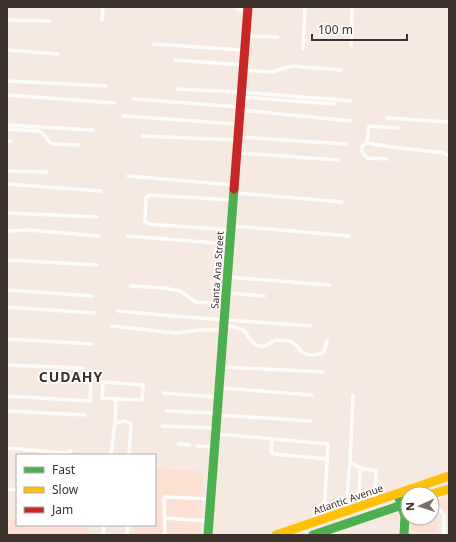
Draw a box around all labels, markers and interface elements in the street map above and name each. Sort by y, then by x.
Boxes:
scale bar [312,16,407,42]
text: 100 m [318,21,353,38]
street label: Santa Ana Street [207,230,227,309]
district label: CUDAHY [39,367,103,386]
legend [16,454,156,526]
text: Fast [52,461,76,478]
street label: Atlantic Avenue [311,480,385,518]
text: Slow [52,481,79,498]
north arrow [400,486,440,526]
text: Jam [51,501,73,518]
text: N [402,502,417,511]

